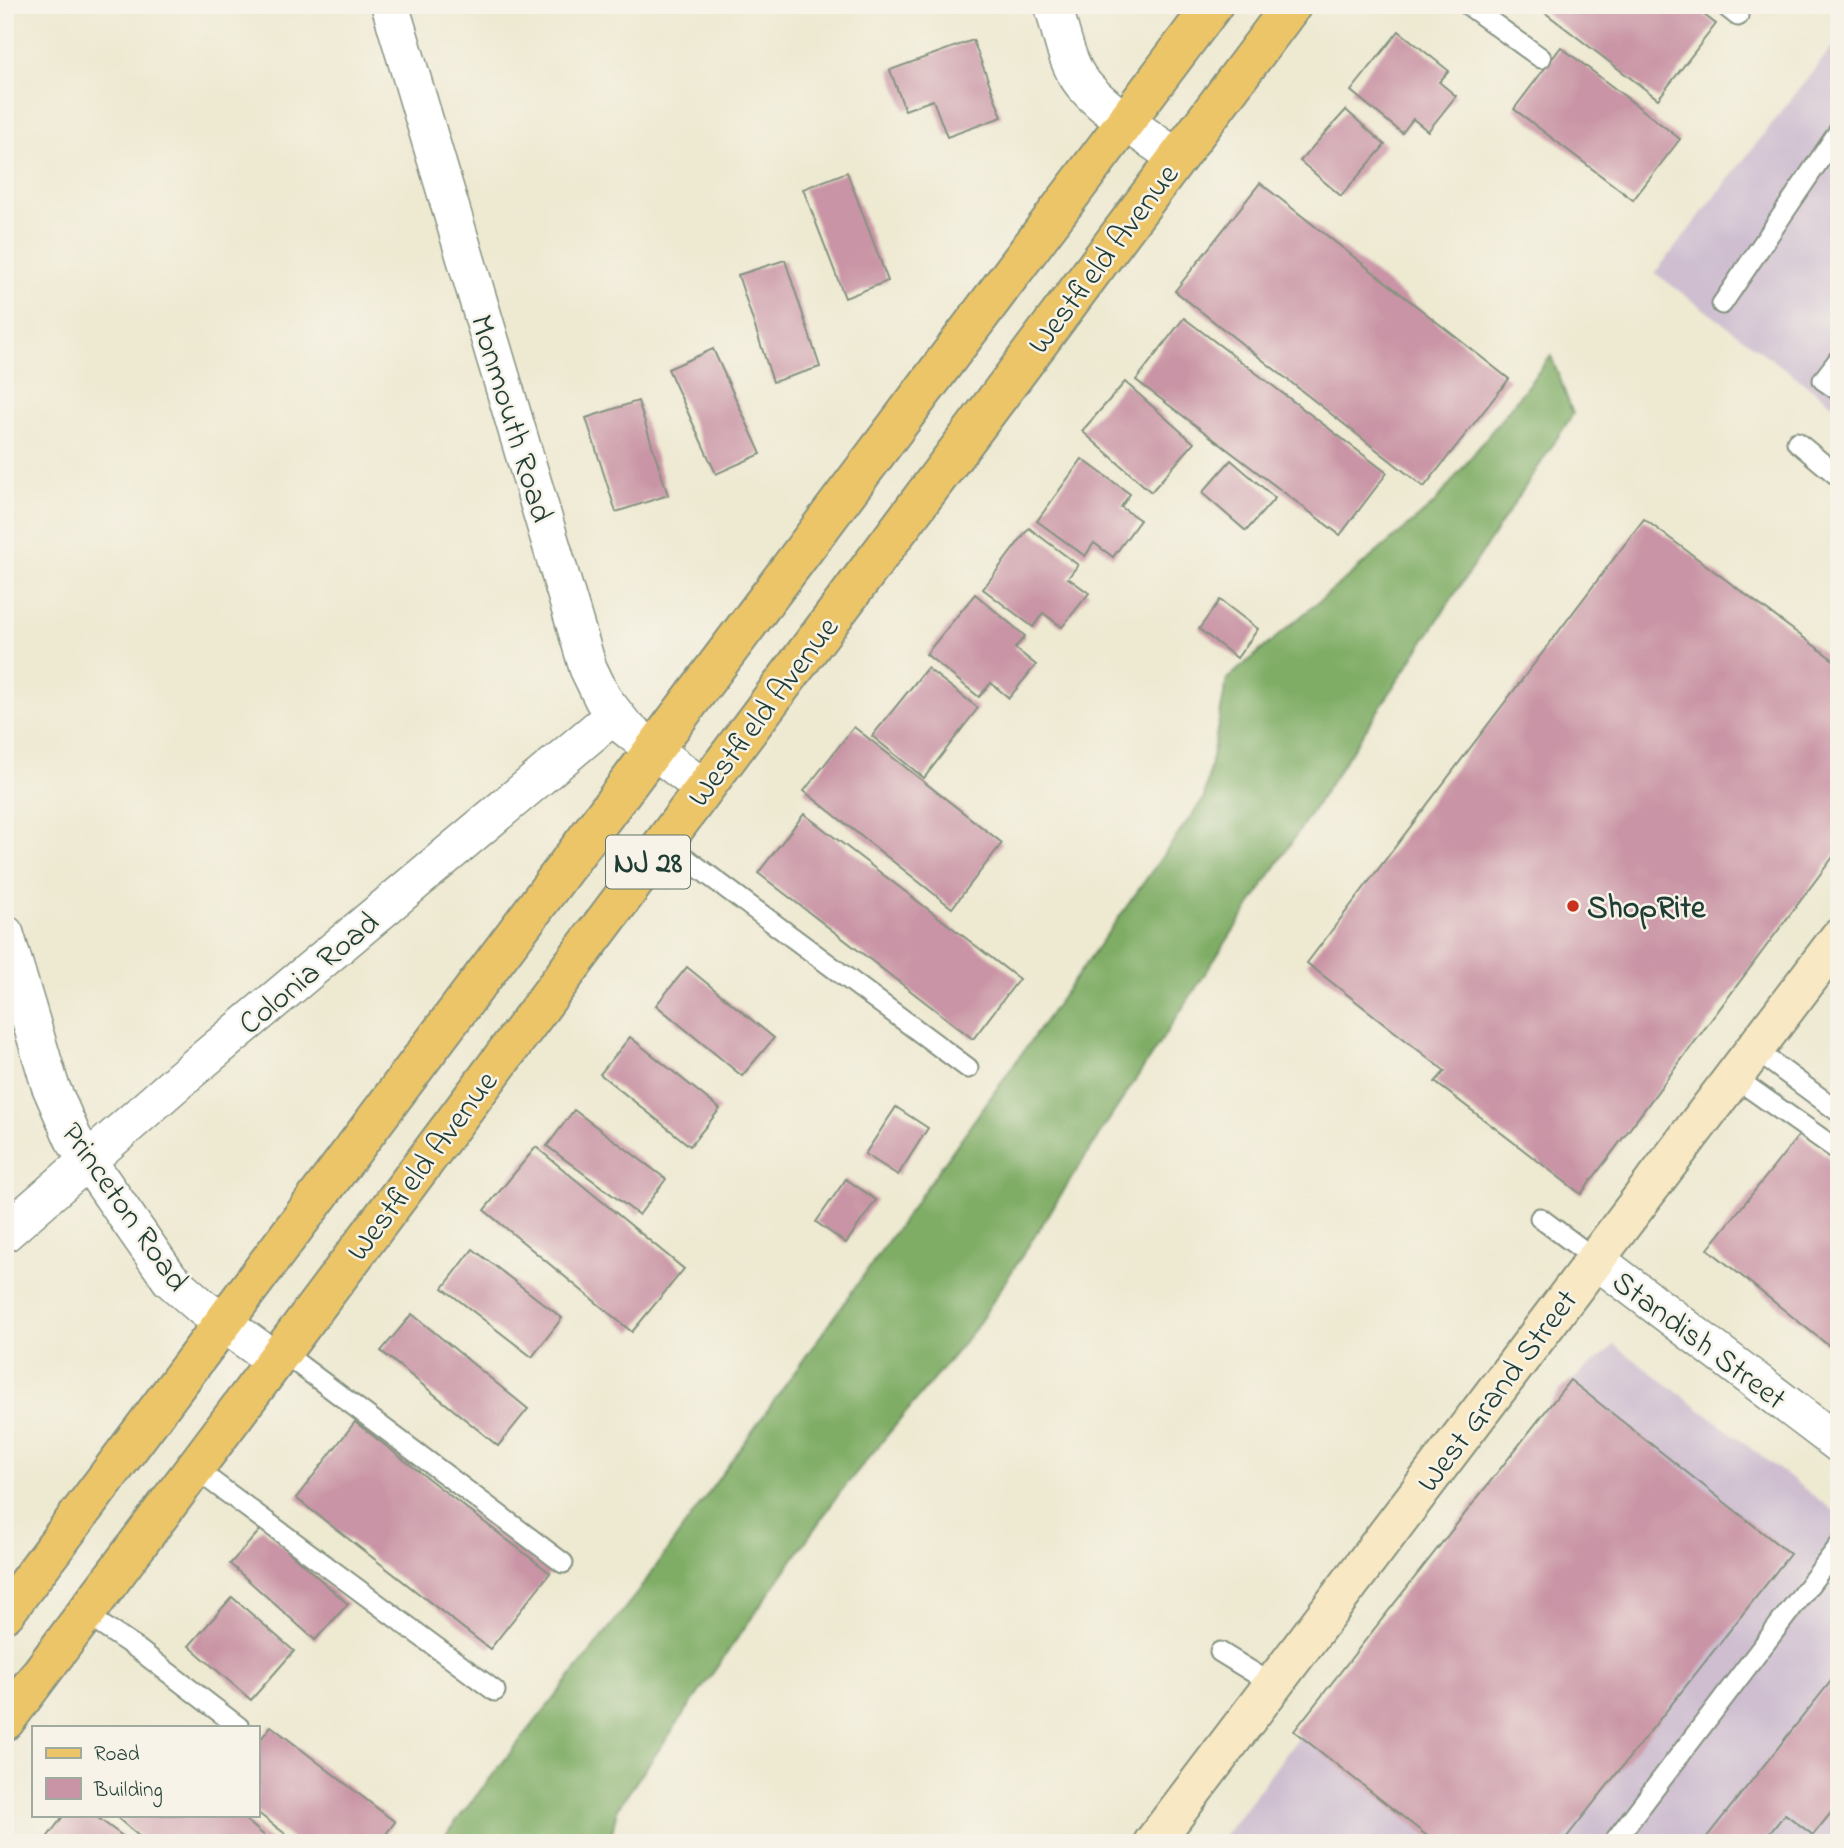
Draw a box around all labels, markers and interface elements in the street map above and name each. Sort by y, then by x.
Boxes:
street label: Westfield Avenue [1017,154,1193,365]
street label: Monmouth Road [456,309,564,529]
street label: Westfield Avenue [677,607,853,818]
road number: NJ 28 [606,835,690,888]
place label: ShopRite [1587,886,1707,933]
marker: ShopRite [1565,898,1581,914]
street label: Colonia Road [229,901,391,1048]
street label: Westfield Avenue [336,1061,512,1272]
street label: Princeton Road [47,1114,199,1302]
street label: Standish Street [1601,1260,1795,1423]
street label: West Grand Street [1407,1280,1591,1504]
legend [32,1726,259,1816]
text: Road [94,1740,140,1770]
text: Building [93,1776,163,1808]

